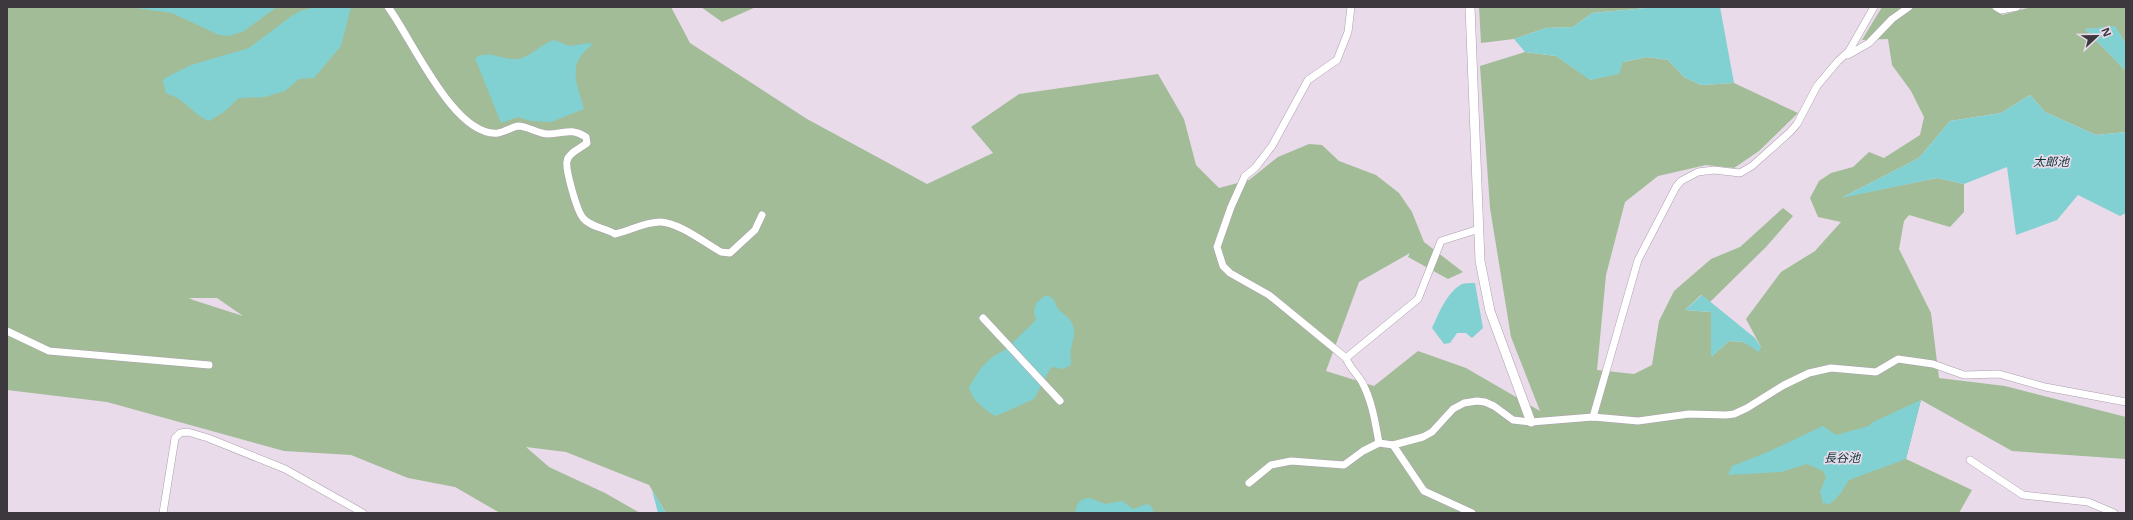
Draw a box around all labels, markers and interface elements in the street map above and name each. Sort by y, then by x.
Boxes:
north arrow [2077,16,2117,56]
text: N [2098,25,2115,39]
water label: 太郎池 [2033,153,2070,170]
water label: 長谷池 [1824,449,1861,466]

